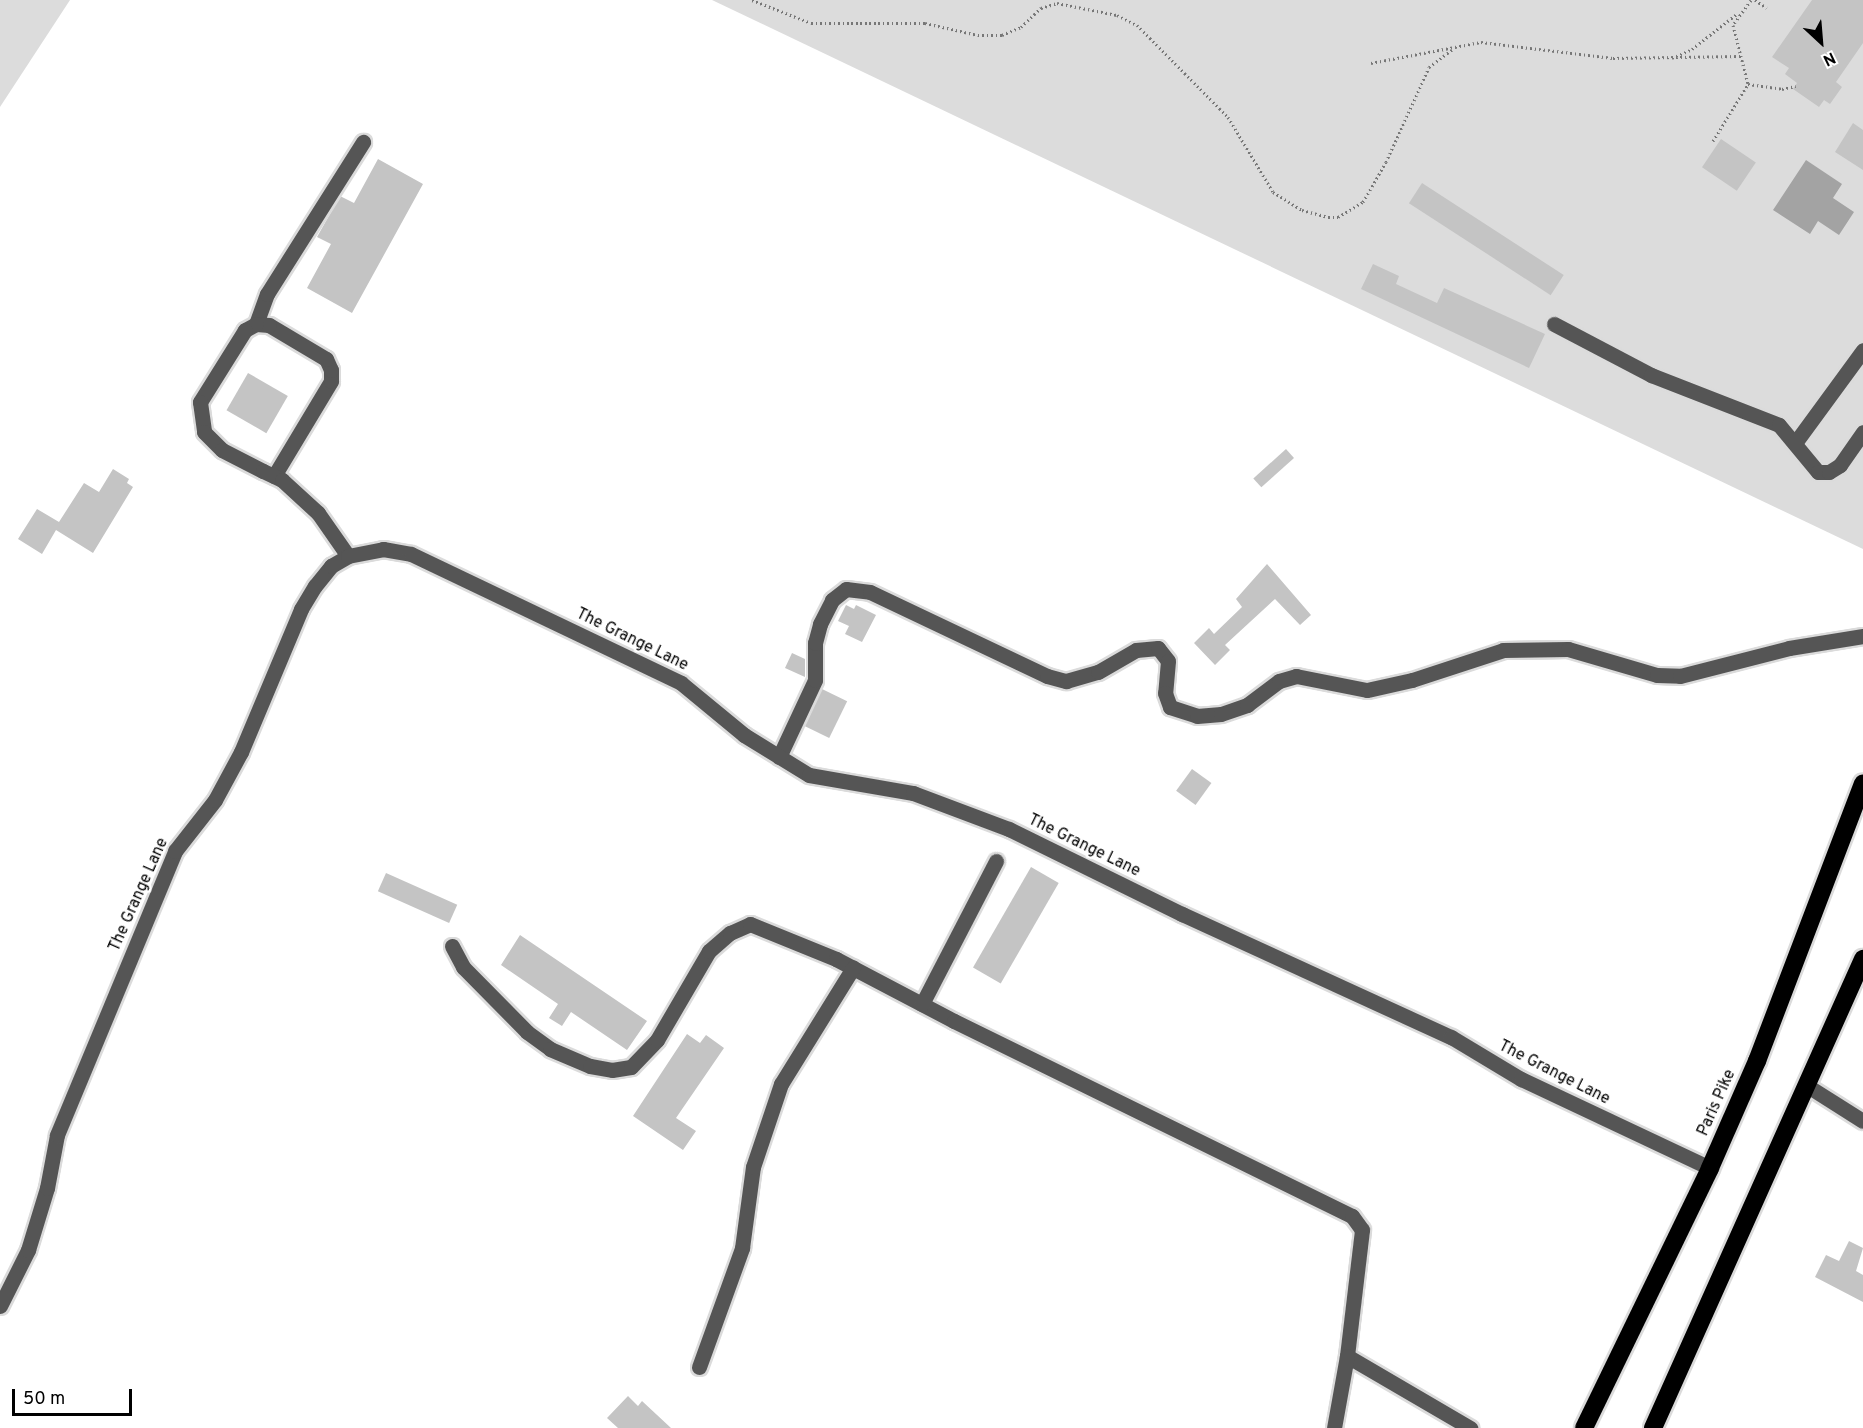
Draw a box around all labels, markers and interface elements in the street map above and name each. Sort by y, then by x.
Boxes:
north arrow [1791,12,1851,72]
text: N [1819,47,1838,70]
street label: The Grange Lane [573,605,691,675]
street label: The Grange Lane [1025,811,1143,881]
street label: The Grange Lane [105,835,173,955]
street label: The Grange Lane [1495,1037,1613,1109]
street label: Paris Pike [1694,1067,1740,1139]
scale bar [15,1377,135,1415]
text: 50 m [23,1388,65,1411]

